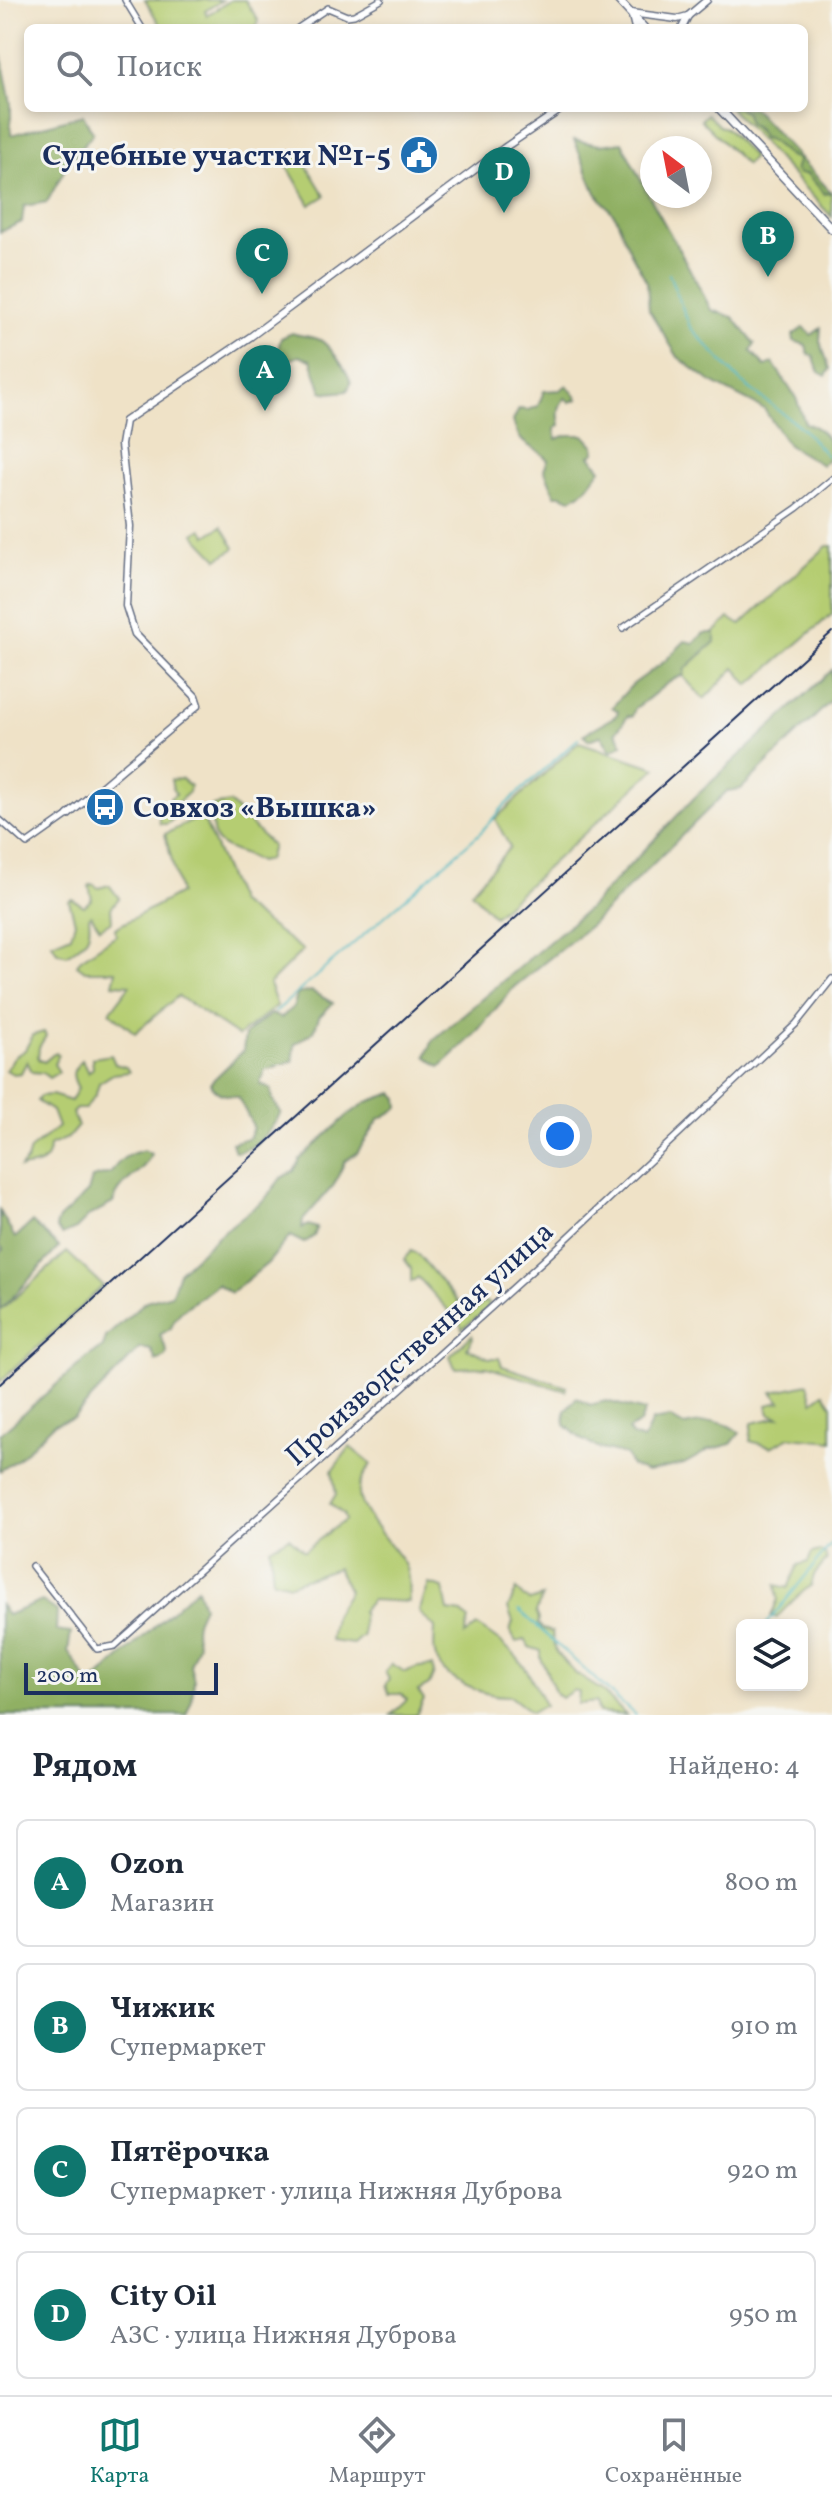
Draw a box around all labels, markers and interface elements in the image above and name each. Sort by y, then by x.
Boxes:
search box [24,24,808,112]
icon: search [52,46,96,90]
text: Поиск [116,47,202,89]
public building icon: Судебные участки №1-5 [398,134,440,176]
place label: Судебные участки №1-5 [42,136,391,178]
north arrow [640,136,712,208]
pin: D [478,147,530,213]
pin: B [742,211,794,277]
pin: C [236,228,288,294]
pin: A [239,345,291,411]
bus stop icon: Совхоз «Вышка» [84,786,126,828]
place label: Совхоз «Вышка» [133,788,377,830]
your location [540,1116,580,1156]
street label: Производственная улица [277,1212,564,1477]
map controls [736,1619,808,1691]
button: layers [736,1619,808,1691]
scale bar [24,1659,218,1695]
text: 200 m [36,1661,98,1692]
text: Рядом [32,1744,137,1791]
text: Найдено: 4 [668,1749,800,1785]
text: Ozon [110,1844,184,1886]
text: A [51,1865,69,1901]
text: 800 m [725,1865,798,1901]
text: Магазин [110,1886,214,1922]
text: Чижик [110,1988,215,2030]
text: B [51,2009,69,2045]
text: 910 m [731,2009,798,2045]
text: Супермаркет [110,2030,266,2066]
text: Пятёрочка [110,2132,270,2174]
text: C [52,2153,68,2189]
text: 920 m [727,2153,798,2189]
text: Супермаркет · улица Нижняя Дуброва [110,2174,563,2210]
text: City Oil [110,2276,217,2318]
text: D [50,2297,70,2333]
text: 950 m [729,2297,798,2333]
text: АЗС · улица Нижняя Дуброва [110,2318,457,2354]
tab: Карта [90,2413,149,2492]
tab: Маршрут [329,2413,426,2492]
tab: Сохранённые [605,2413,742,2492]

